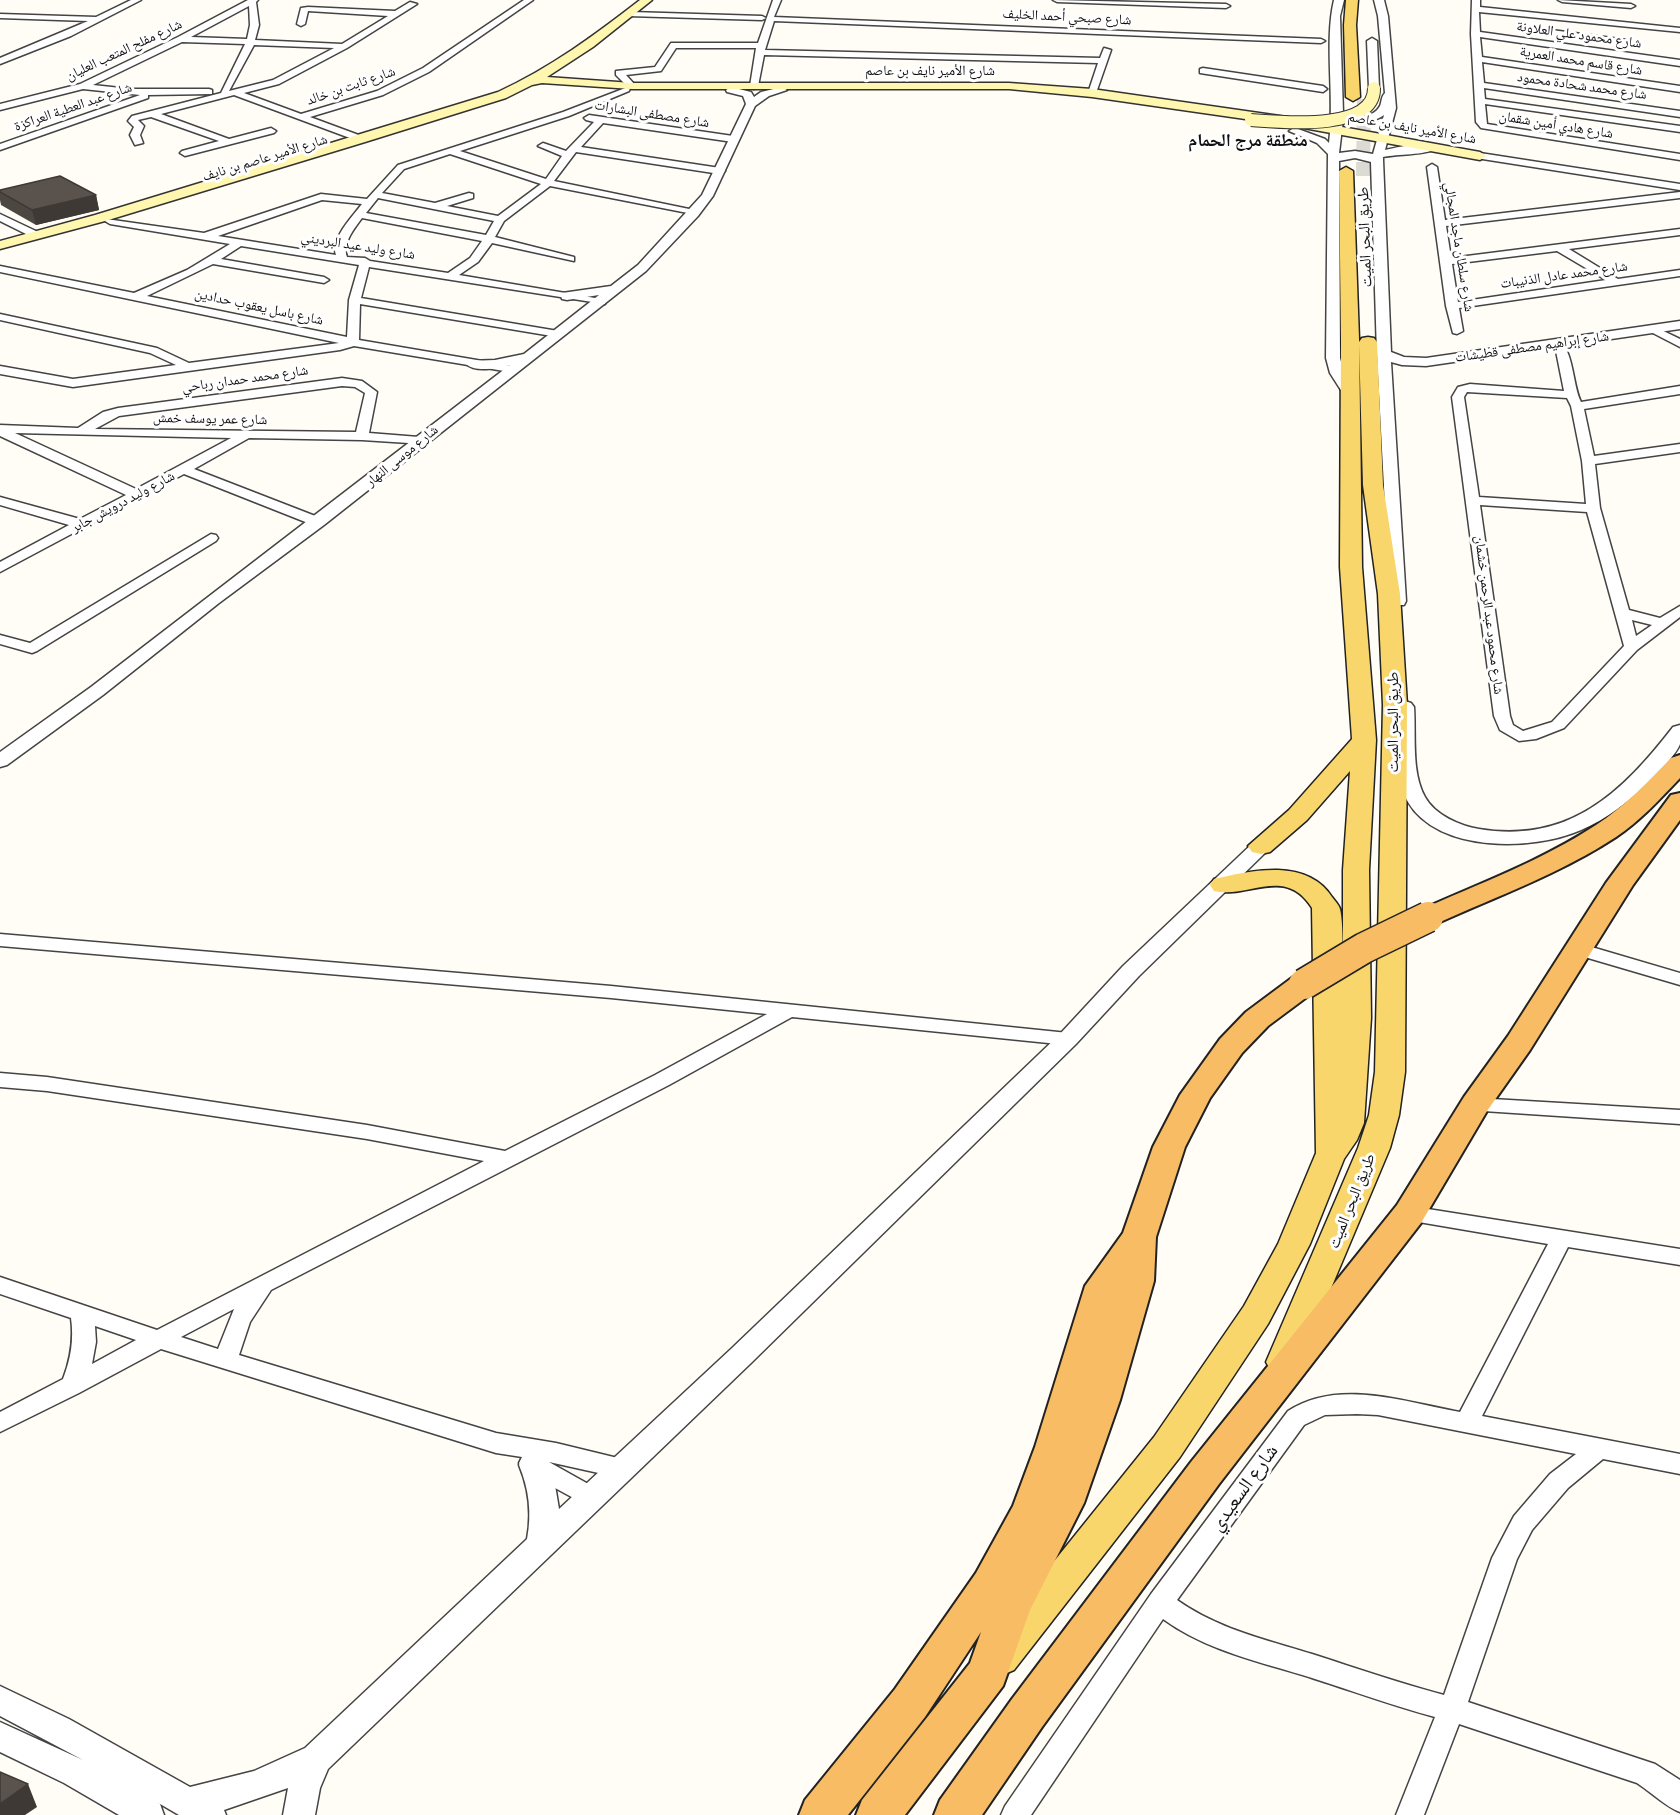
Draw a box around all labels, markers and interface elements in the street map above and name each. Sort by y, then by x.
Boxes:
street label: شارع صبحي أحمد الخليف [1002,5,1132,29]
street label: شارع مفلح المتعب العليان [63,16,185,84]
street label: شارع محمود علي العلاونة [1515,18,1643,52]
street label: شارع قاسم محمد العمرية [1519,43,1643,79]
street label: شارع ثابت بن خالد [304,63,398,109]
street label: شارع الأمير نايف بن عاصم [865,63,995,79]
street label: شارع محمد شحادة محمود [1516,69,1648,103]
street label: شارع عبد العطية العراكزة [12,79,134,135]
street label: شارع مصطفى البشارات [593,97,711,131]
street label: شارع الأمير نايف بن عاصم [1346,108,1478,148]
street label: شارع هادي أمين شقمان [1498,108,1614,142]
district label: منطقة مرج الحمام [1188,130,1308,152]
street label: شارع الأمير عاصم بن نايف [200,131,330,185]
street label: شارع سلطان ماجد المجالي [1440,181,1478,313]
street label: طريق البحر الميت [1354,186,1376,288]
street label: شارع وليد عيد البرديني [300,229,416,263]
street label: شارع محمد عادل الذنيبات [1499,258,1629,292]
street label: شارع باسل يعقوب حدادين [193,285,325,329]
street label: شارع إبراهيم مصطفى قطيشات [1454,328,1610,366]
street label: شارع محمد حمدان رباحي [181,362,309,396]
street label: شارع عمر يوسف خمش [153,410,267,428]
street label: شارع موسى النهار [362,422,442,490]
street label: شارع وليد درويش جابر [68,468,178,536]
street label: شارع محمود عبد الرحمن خشمان [1471,535,1507,695]
street label: طريق البحر الميت [1383,672,1403,772]
street label: طريق البحر الميت [1324,1151,1380,1251]
street label: شارع السعيدي [1204,1440,1284,1536]

